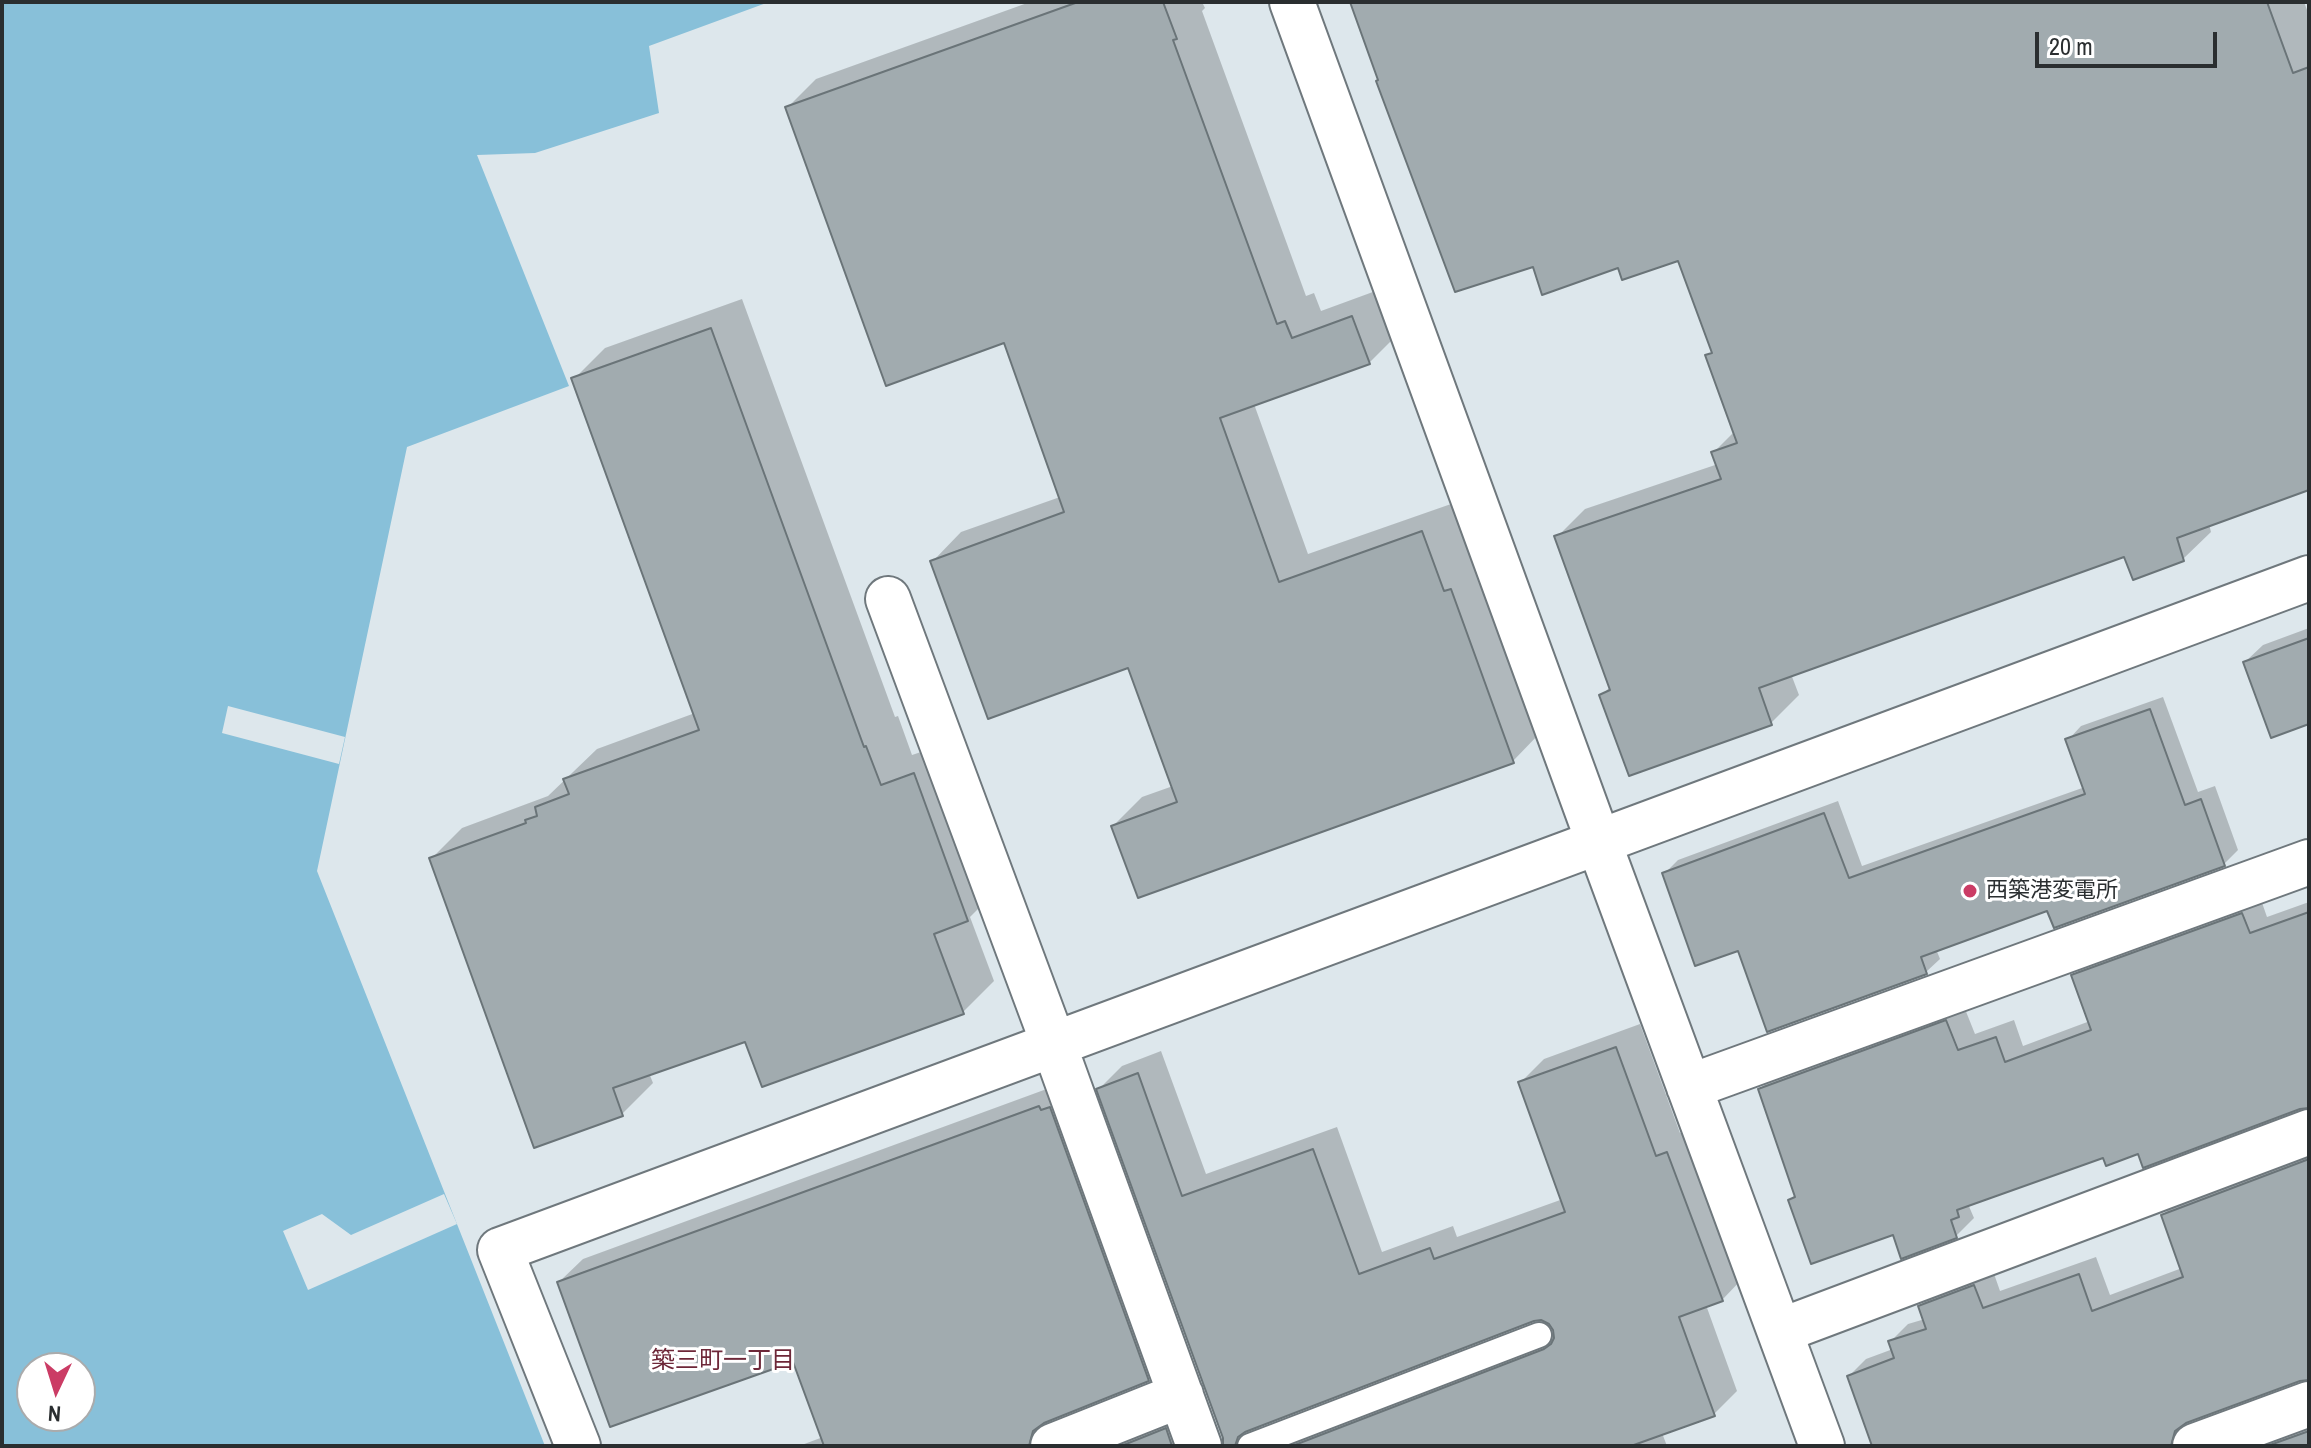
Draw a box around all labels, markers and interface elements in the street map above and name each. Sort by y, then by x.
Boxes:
scale bar [2039,16,2221,66]
text: 20 m [2049,30,2093,62]
place label: 西築港変電所 [1986,878,2118,904]
marker: 西築港変電所 [1961,882,1979,900]
district label: 築三町一丁目 [651,1348,795,1376]
north arrow [16,1352,96,1432]
text: N [47,1399,62,1429]

